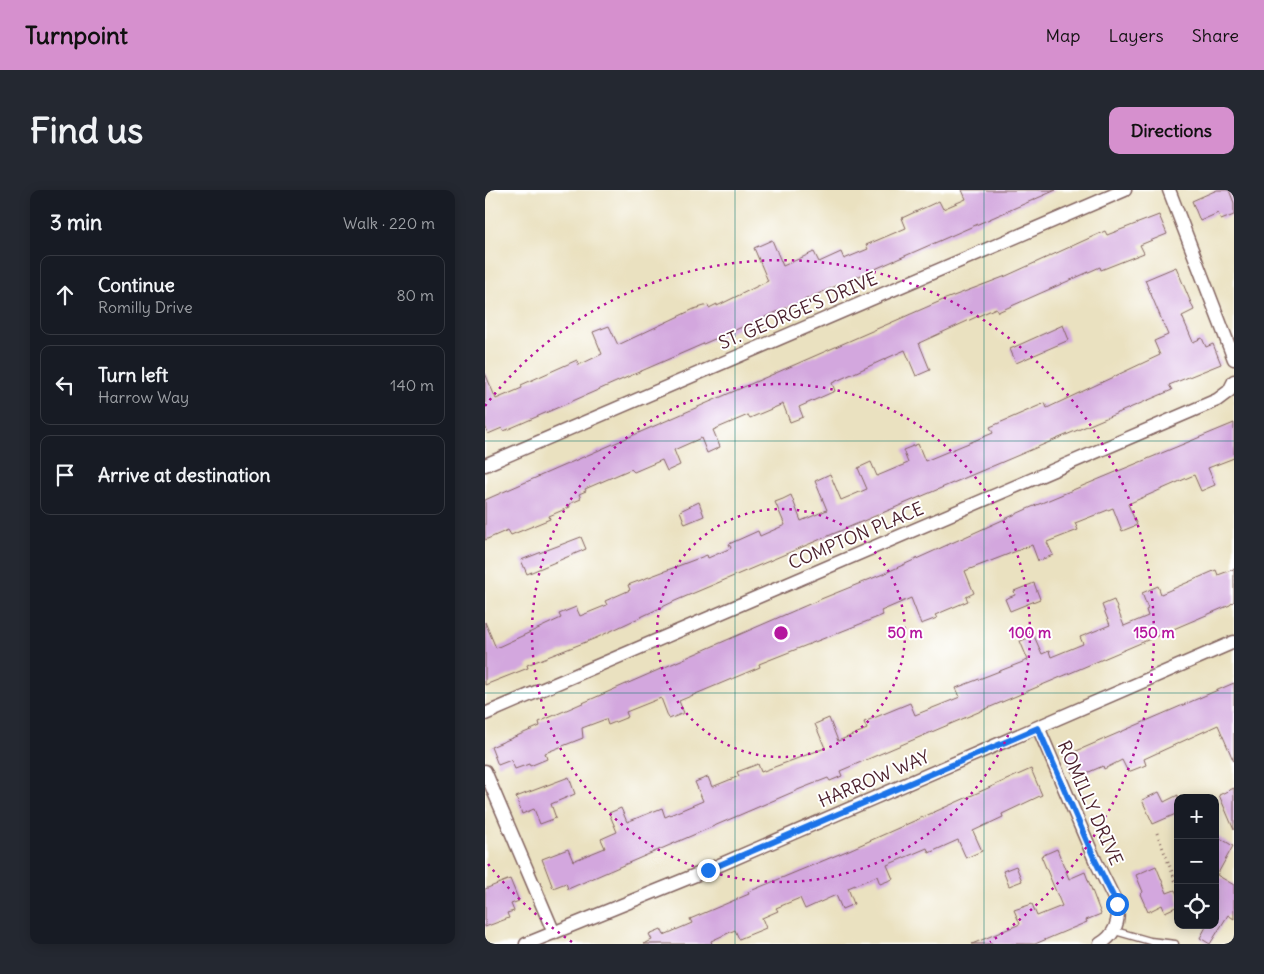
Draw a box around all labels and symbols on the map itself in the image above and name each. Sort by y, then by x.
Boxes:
street label: ST. GEORGE'S DRIVE [715,267,881,354]
street label: COMPTON PLACE [785,497,927,574]
text: 50 m [887,623,923,642]
text: 100 m [1009,623,1051,642]
text: 150 m [1133,623,1175,642]
centre of rings [772,624,790,642]
street label: ROMILLY DRIVE [1053,737,1128,869]
street label: HARROW WAY [815,745,933,812]
route end [697,859,720,882]
route start [1106,893,1129,916]

